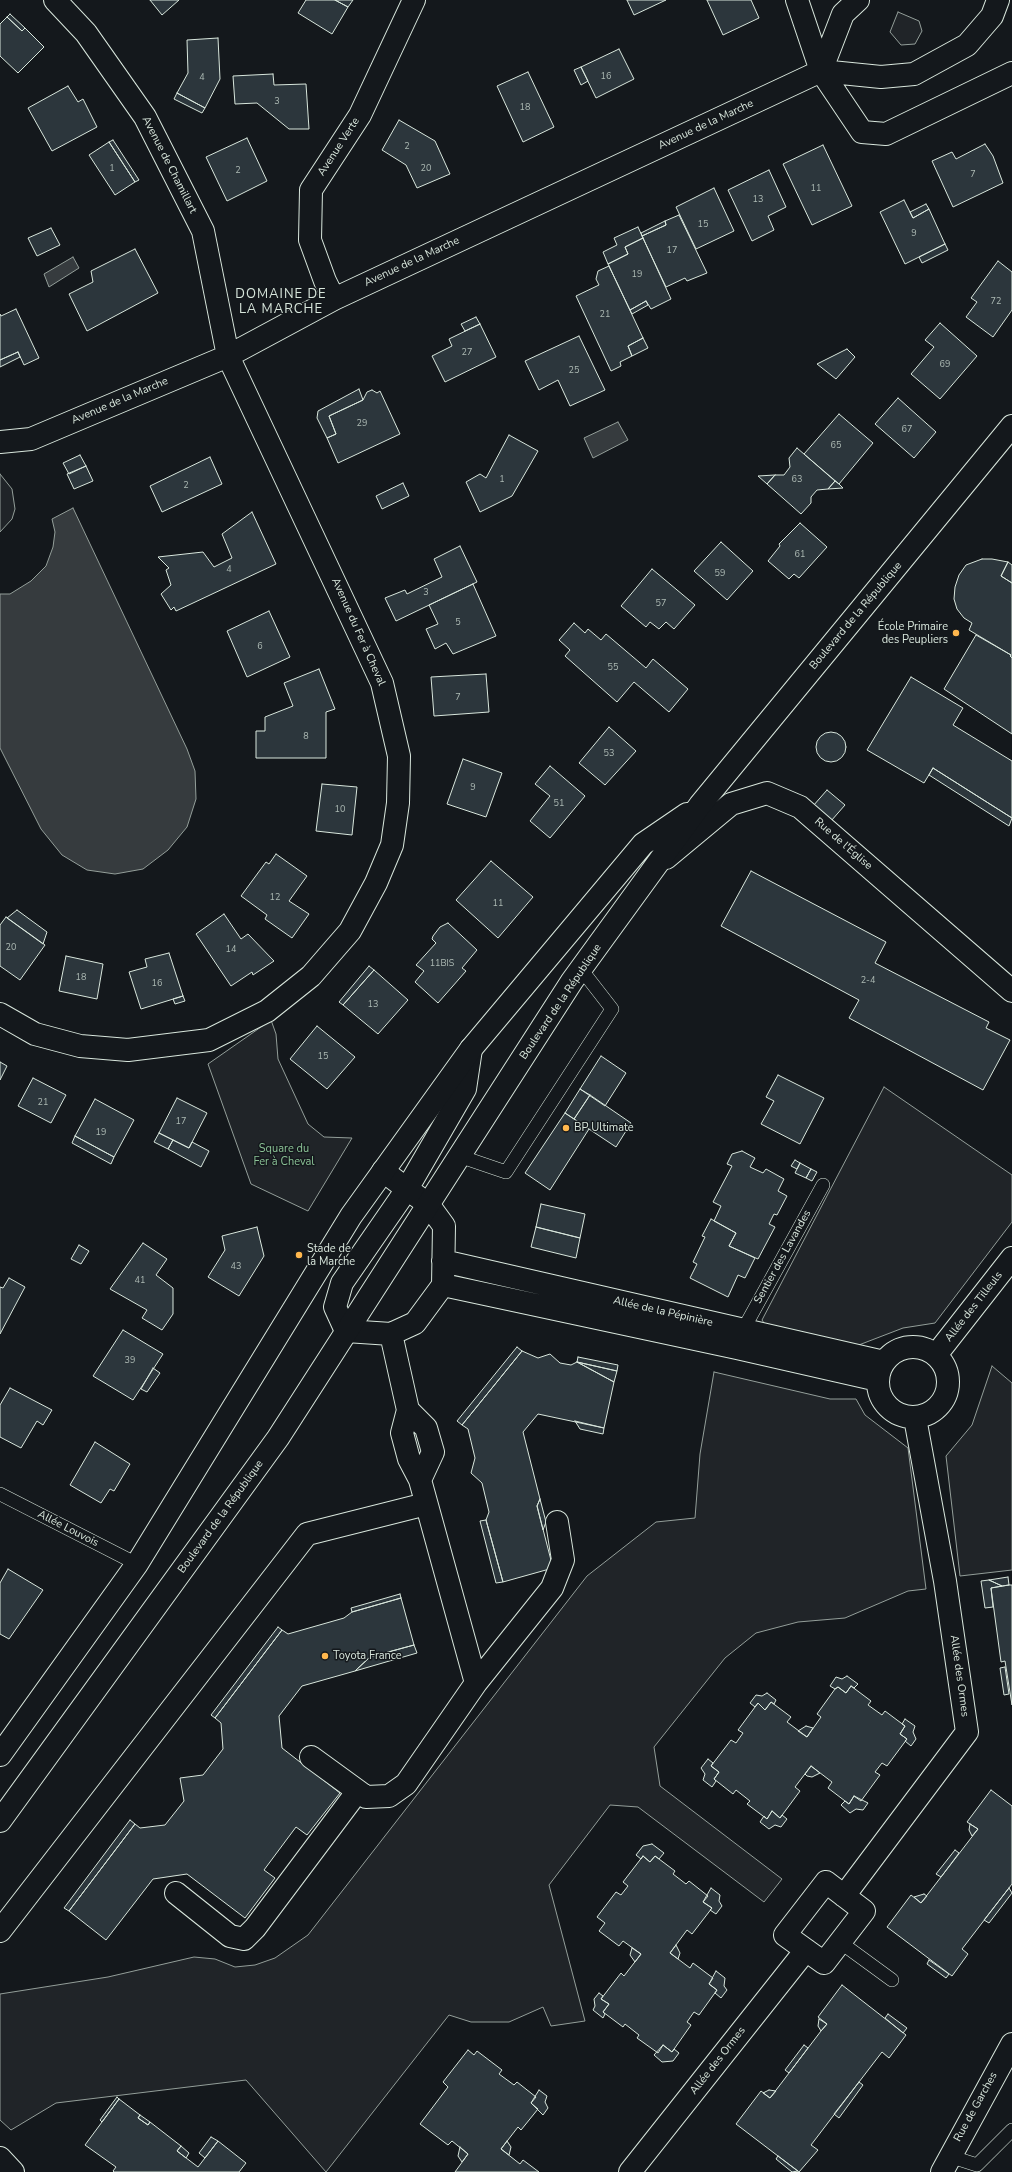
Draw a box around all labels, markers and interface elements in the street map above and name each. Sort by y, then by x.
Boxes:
house number: 16 [601,72,611,82]
house number: 4 [199,73,205,83]
house number: 3 [274,97,280,107]
street label: Avenue de la Marche [656,97,756,153]
house number: 18 [520,103,530,113]
street label: Avenue de Chamillart [139,114,199,216]
street label: Avenue Verte [315,115,363,179]
house number: 2 [404,142,410,152]
house number: 1 [109,164,115,174]
house number: 20 [421,164,431,174]
house number: 2 [235,166,241,176]
house number: 7 [970,170,976,180]
house number: 11 [811,184,821,194]
house number: 13 [753,195,763,205]
house number: 15 [698,220,708,230]
house number: 9 [911,229,917,239]
street label: Avenue de la Marche [362,234,462,290]
house number: 17 [667,246,677,256]
house number: 19 [632,270,642,280]
district label: DOMAINE DE LA MARCHE [235,287,327,318]
house number: 72 [991,297,1001,307]
house number: 21 [600,310,610,320]
house number: 27 [462,348,472,358]
house number: 69 [940,360,950,370]
house number: 25 [569,366,579,376]
street label: Avenue de la Marche [70,375,170,427]
house number: 29 [357,419,367,429]
house number: 67 [902,425,912,435]
house number: 65 [831,441,841,451]
house number: 1 [499,475,505,485]
house number: 63 [792,475,802,485]
house number: 2 [183,481,189,491]
house number: 61 [795,550,805,560]
street label: Boulevard de la République [807,559,905,673]
house number: 4 [226,565,232,575]
house number: 59 [715,569,725,579]
street label: Avenue du Fer à Cheval [328,576,388,688]
house number: 3 [423,588,429,598]
house number: 57 [656,599,666,609]
house number: 5 [455,618,461,628]
place label: École Primaire des Peupliers [878,620,948,646]
marker: École Primaire des Peupliers [951,628,961,638]
house number: 6 [257,642,263,652]
house number: 55 [608,663,618,673]
house number: 7 [455,693,461,703]
house number: 8 [303,732,309,742]
house number: 53 [604,749,614,759]
house number: 9 [470,783,476,793]
house number: 51 [554,799,564,809]
house number: 10 [335,805,345,815]
street label: Rue de l'Église [811,815,875,873]
house number: 12 [270,893,280,903]
house number: 11 [493,899,503,909]
street label: Boulevard de la République [517,942,605,1062]
house number: 20 [6,943,16,953]
house number: 14 [226,945,236,955]
house number: 11BIS [430,959,454,969]
house number: 18 [76,973,86,983]
house number: 2-4 [861,976,875,986]
house number: 16 [152,979,162,989]
house number: 13 [368,1000,378,1010]
house number: 15 [318,1052,328,1062]
house number: 21 [38,1098,48,1108]
house number: 17 [176,1117,186,1127]
place label: BP Ultimate [574,1121,634,1135]
marker: BP Ultimate [561,1123,571,1133]
house number: 19 [96,1128,106,1138]
park label: Square du Fer à Cheval [253,1142,315,1168]
street label: Sentier des Lavandes [752,1208,814,1306]
place label: Stade de la Marche [307,1242,355,1268]
marker: Stade de la Marche [294,1250,304,1260]
house number: 43 [231,1262,241,1272]
street label: Allée des Tilleuls [942,1269,1006,1345]
house number: 41 [135,1276,145,1286]
street label: Allée de la Pépinière [612,1294,714,1330]
house number: 39 [125,1356,135,1366]
street label: Boulevard de la République [176,1458,266,1576]
street label: Allée Louvois [35,1508,101,1550]
street label: Allée des Ormes [947,1634,971,1718]
place label: Toyota France [333,1649,402,1663]
marker: Toyota France [320,1651,330,1661]
street label: Allée des Ormes [687,2025,749,2097]
street label: Rue de Garches [951,2070,1001,2144]

